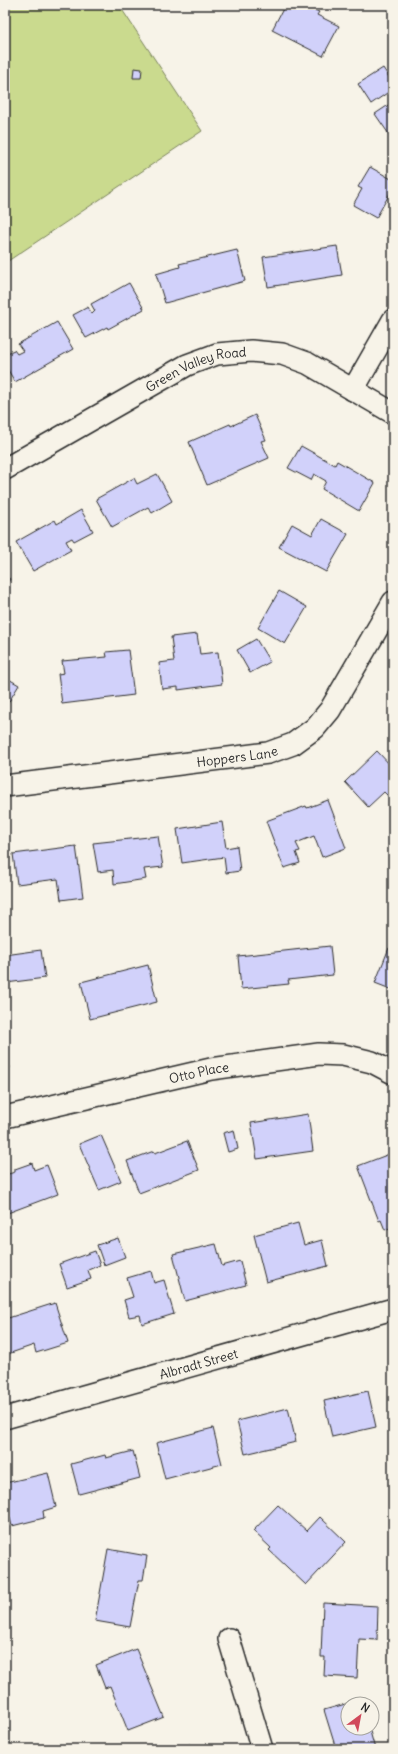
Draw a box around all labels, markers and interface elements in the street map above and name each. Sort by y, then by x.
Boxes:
street label: Green Valley Road [142,343,247,395]
street label: Hoppers Lane [196,742,280,770]
street label: Otto Place [167,1058,230,1087]
street label: Albradt Street [157,1344,240,1383]
north arrow [340,1696,380,1736]
text: N [358,1700,372,1715]

